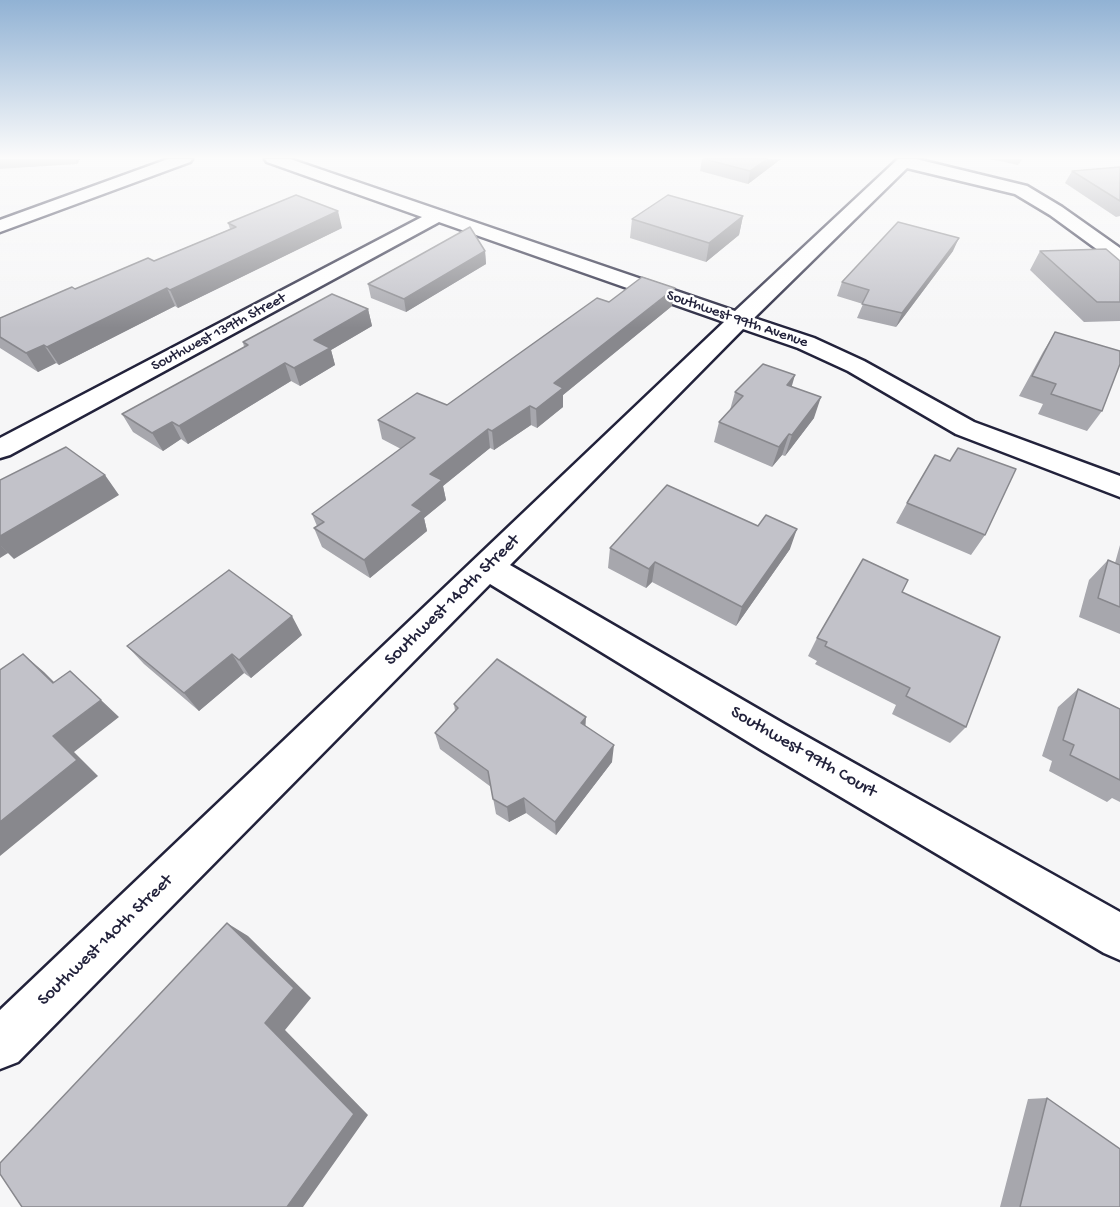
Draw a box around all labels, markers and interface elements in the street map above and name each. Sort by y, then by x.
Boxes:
street label: Southwest 99th Avenue [664,287,810,353]
street label: Southwest 139th Street [149,290,289,376]
street label: Southwest 140th Street [381,531,525,671]
street label: Southwest 99th Court [726,702,880,804]
street label: Southwest 140th Street [34,871,178,1011]

